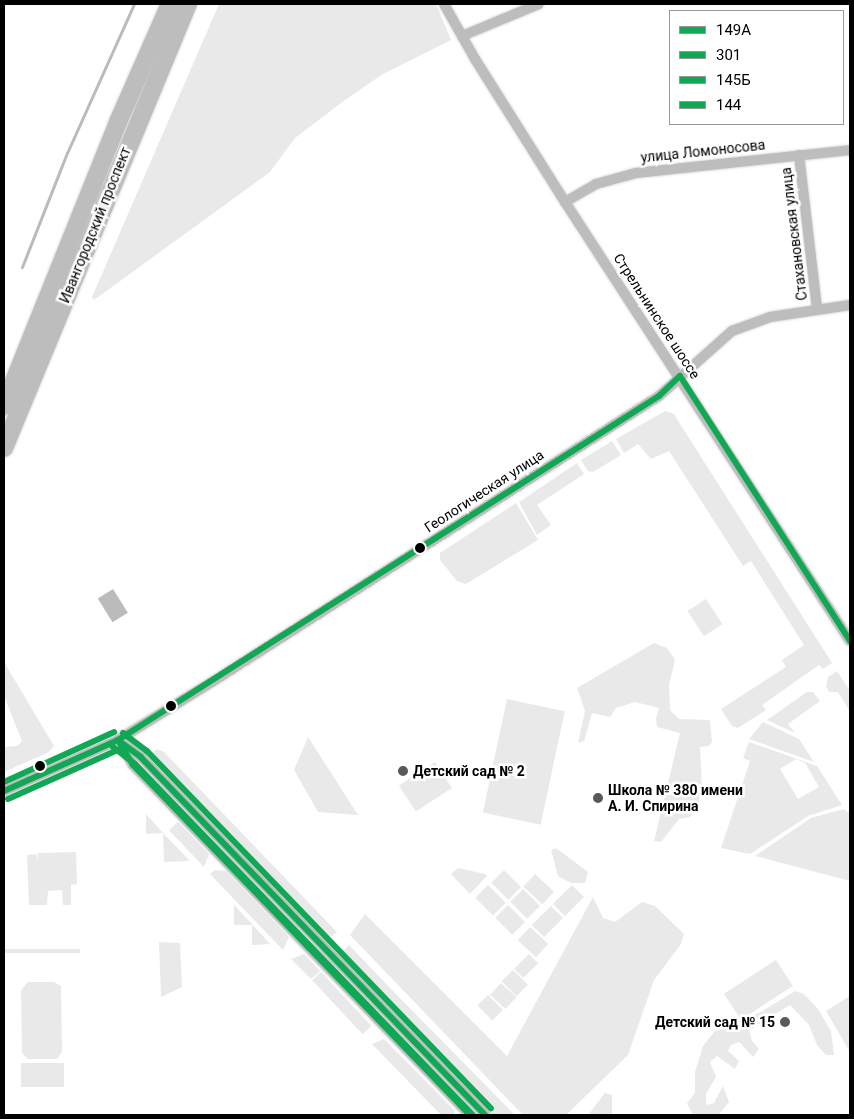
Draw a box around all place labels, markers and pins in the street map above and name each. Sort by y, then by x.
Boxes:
unlabelled marker [415,543,425,553]
unlabelled marker [166,701,176,711]
unlabelled marker [35,761,45,771]
place label: Детский сад № 2 [413,763,525,779]
marker: Детский сад № 2 [397,765,409,777]
place label: Школа № 380 имени А. И. Спирина [608,782,743,814]
marker: Школа № 380 имени А. И. Спирина [592,792,604,804]
place label: Детский сад № 15 [655,1014,775,1030]
marker: Детский сад № 15 [779,1016,791,1028]

